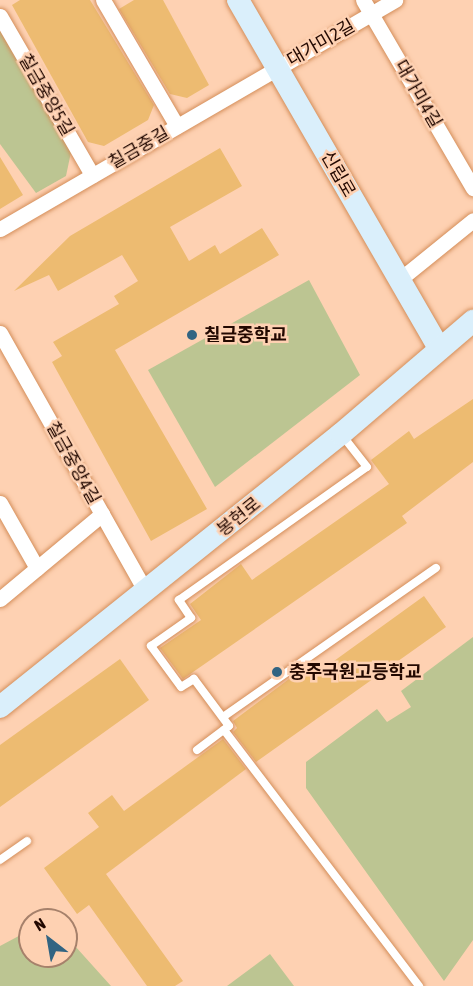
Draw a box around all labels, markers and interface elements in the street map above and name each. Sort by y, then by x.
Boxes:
street label: 대가미2길 [283,15,359,71]
street label: 칠금중앙5길 [14,50,78,140]
street label: 대가미4길 [390,56,446,132]
street label: 칠금중길 [105,122,173,174]
street label: 신립로 [316,147,360,201]
place label: 칠금중학교 [204,324,287,346]
marker: 칠금중학교 [185,328,199,342]
street label: 칠금중앙4길 [41,418,105,508]
street label: 봉현로 [213,493,265,541]
place label: 충주국원고등학교 [289,661,421,683]
marker: 충주국원고등학교 [270,665,284,679]
north arrow [18,908,78,968]
text: N [31,914,48,934]

